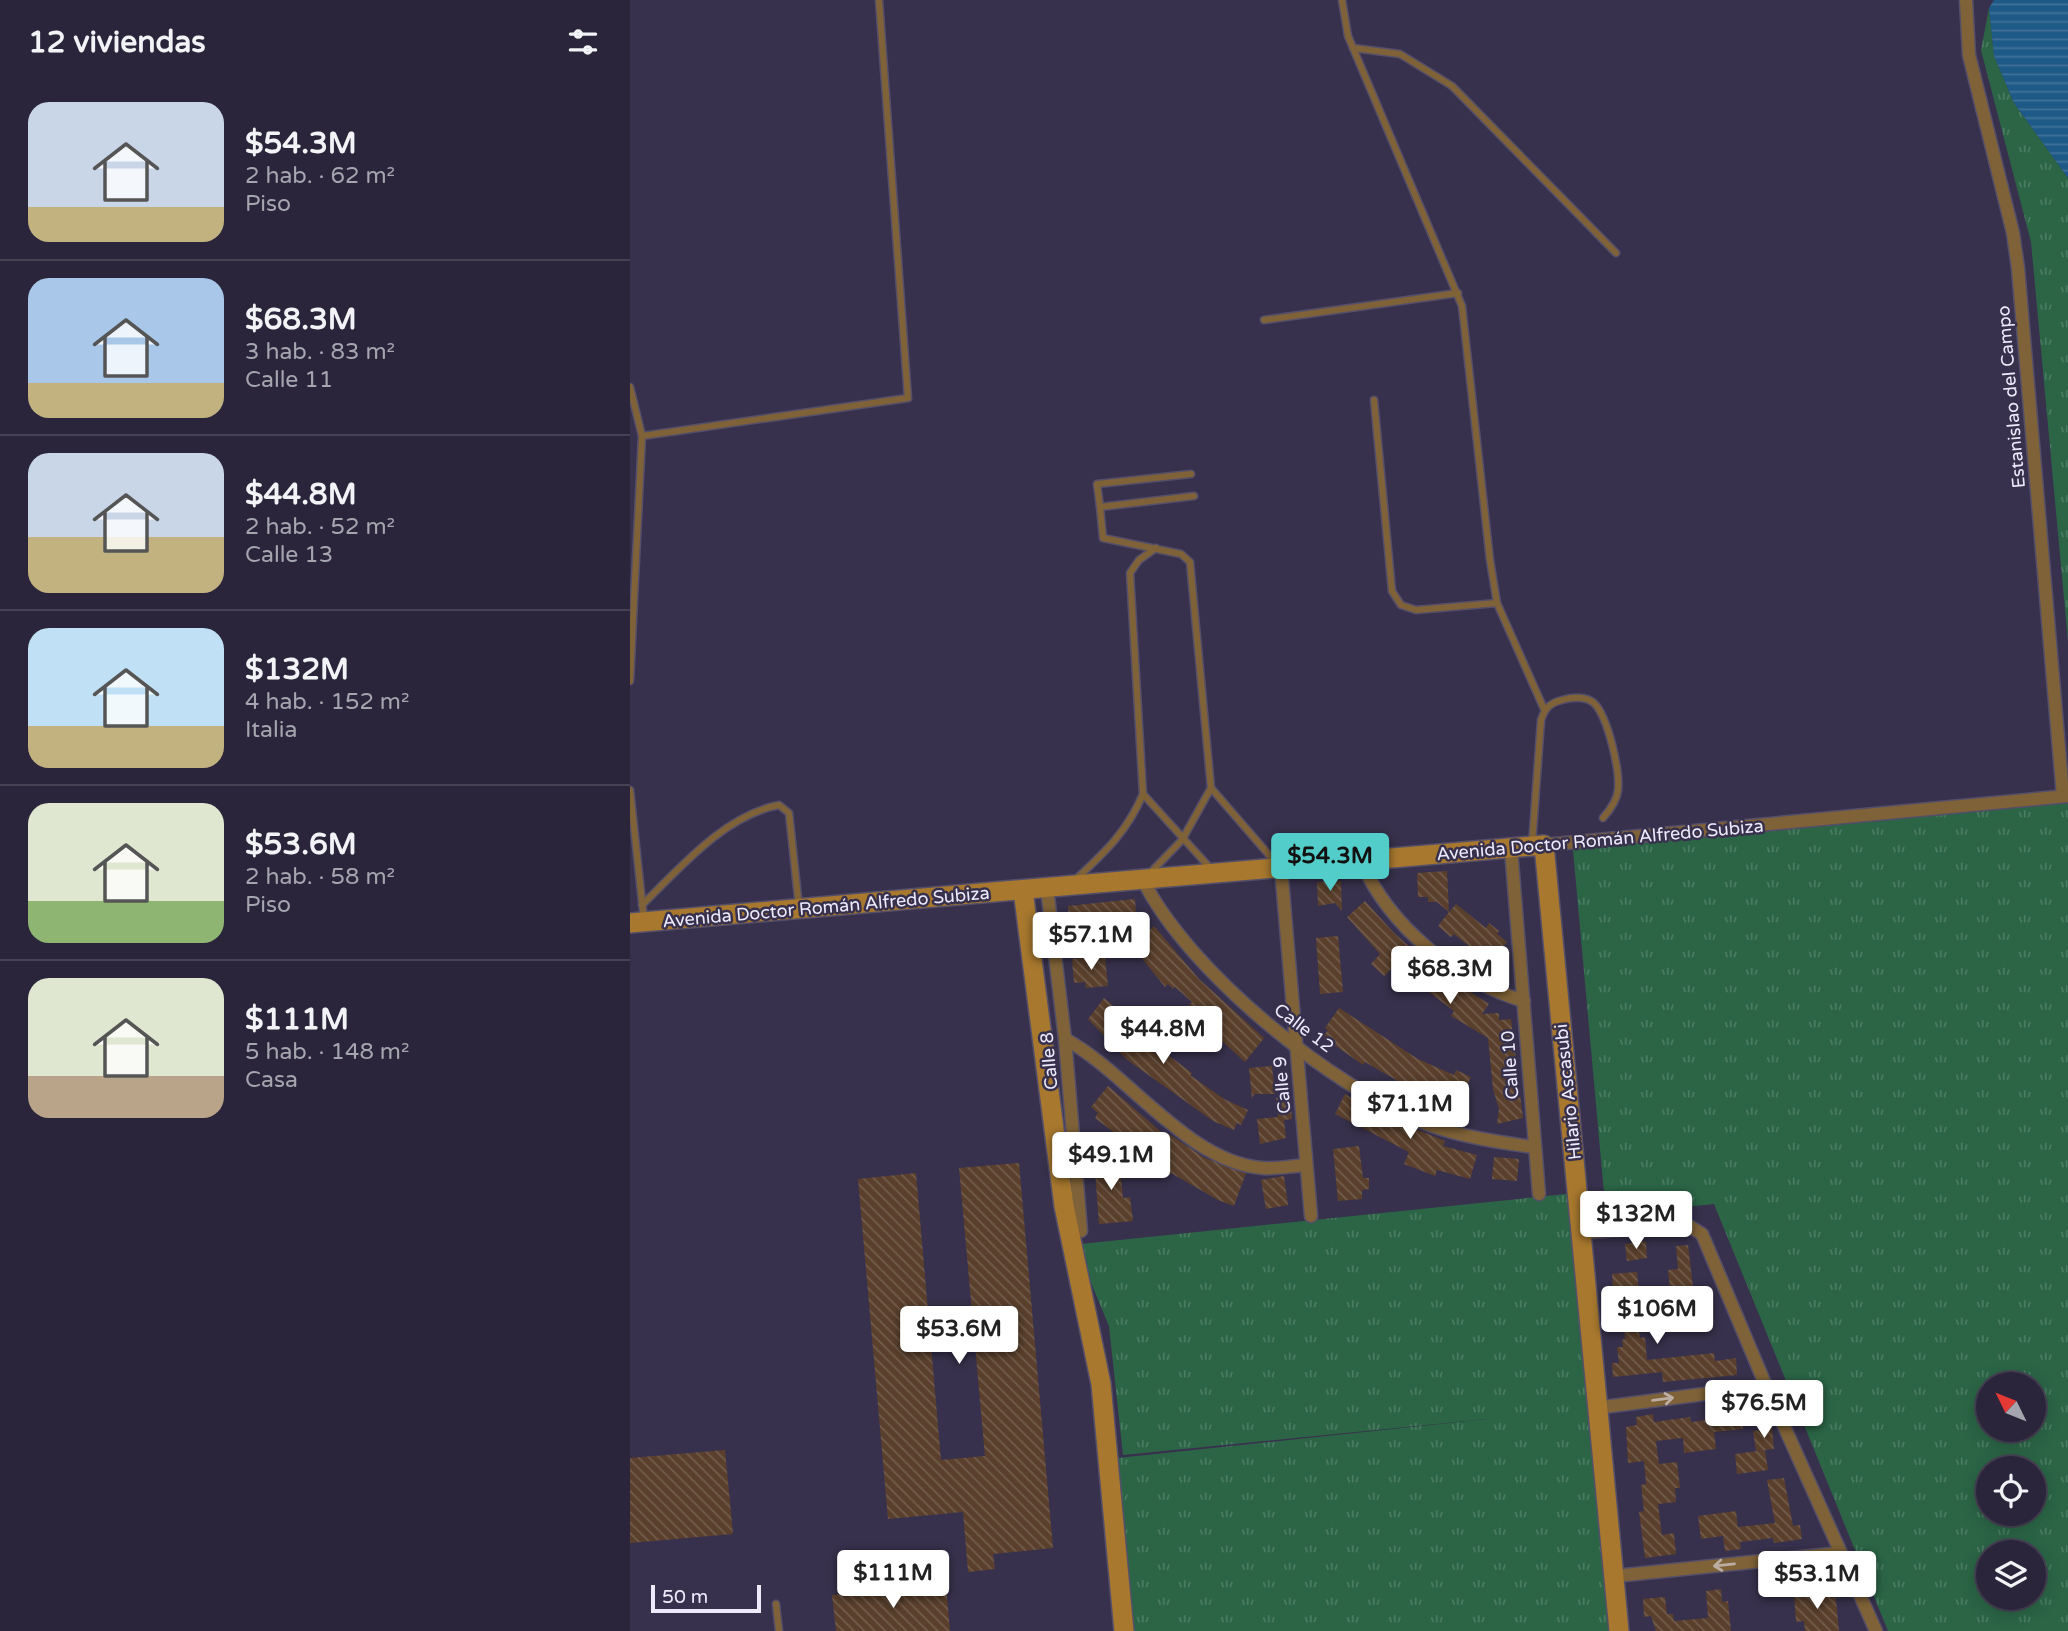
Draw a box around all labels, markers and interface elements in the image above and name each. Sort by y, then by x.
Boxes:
icon: filters [564,23,602,61]
text: 12 viviendas [28,24,206,61]
text: $54.3M [245,125,357,162]
icon: home [84,130,168,214]
text: 2 hab. · 62 m² [245,162,395,190]
text: Piso [245,190,291,218]
text: $68.3M [245,301,357,338]
street label: Estanislao del Campo [1992,305,2030,489]
icon: home [84,306,168,390]
text: 3 hab. · 83 m² [245,338,395,366]
text: Calle 11 [245,366,333,394]
text: $44.8M [245,476,357,513]
icon: home [84,481,168,565]
text: 2 hab. · 52 m² [245,513,395,541]
text: Calle 13 [245,541,333,569]
text: $132M [245,651,349,688]
icon: home [84,656,168,740]
text: 4 hab. · 152 m² [245,688,410,716]
text: Italia [245,716,297,744]
street label: Avenida Doctor Román Alfredo Subiza [1436,815,1764,865]
text: $53.6M [245,826,357,863]
icon: home [84,831,168,915]
pin: $54.3M [1273,834,1387,893]
text: $54.3M [1287,842,1373,870]
text: 2 hab. · 58 m² [245,863,395,891]
street label: Avenida Doctor Román Alfredo Subiza [662,882,990,932]
text: Piso [245,891,291,919]
pin: $57.1M [1034,912,1148,972]
text: $57.1M [1049,921,1133,949]
pin: $68.3M [1393,946,1507,1006]
text: $68.3M [1407,955,1493,983]
street label: Calle 12 [1270,998,1338,1058]
text: $111M [245,1001,349,1038]
icon: home [84,1006,168,1090]
pin: $44.8M [1106,1006,1220,1066]
text: $44.8M [1120,1015,1206,1043]
street label: Hilario Ascasubi [1550,1023,1586,1161]
street label: Calle 10 [1497,1030,1523,1100]
street label: Calle 8 [1036,1031,1062,1091]
text: 5 hab. · 148 m² [245,1038,410,1066]
street label: Calle 9 [1269,1055,1295,1115]
text: Casa [245,1066,298,1094]
pin: $71.1M [1353,1082,1467,1141]
text: $71.1M [1367,1090,1453,1118]
pin: $49.1M [1054,1132,1168,1192]
text: $49.1M [1068,1141,1154,1169]
pin: $132M [1587,1192,1685,1251]
text: $132M [1596,1200,1676,1228]
pin: $106M [1608,1286,1706,1346]
text: $106M [1617,1295,1697,1323]
pin: $53.6M [902,1306,1016,1366]
text: $53.6M [916,1315,1002,1343]
north arrow [1976,1372,2046,1442]
map controls [1976,1372,2046,1610]
pin: $76.5M [1707,1380,1821,1440]
text: $76.5M [1721,1389,1807,1417]
one-way arrow [1651,1393,1674,1406]
button: locate [1976,1456,2046,1526]
button: layers [1976,1540,2046,1610]
pin: $111M [844,1550,942,1610]
pin: $53.1M [1760,1552,1874,1611]
text: $111M [853,1559,933,1587]
one-way arrow [1713,1559,1735,1572]
text: $53.1M [1774,1560,1860,1588]
scale bar [651,1582,761,1614]
text: 50 m [662,1586,708,1608]

